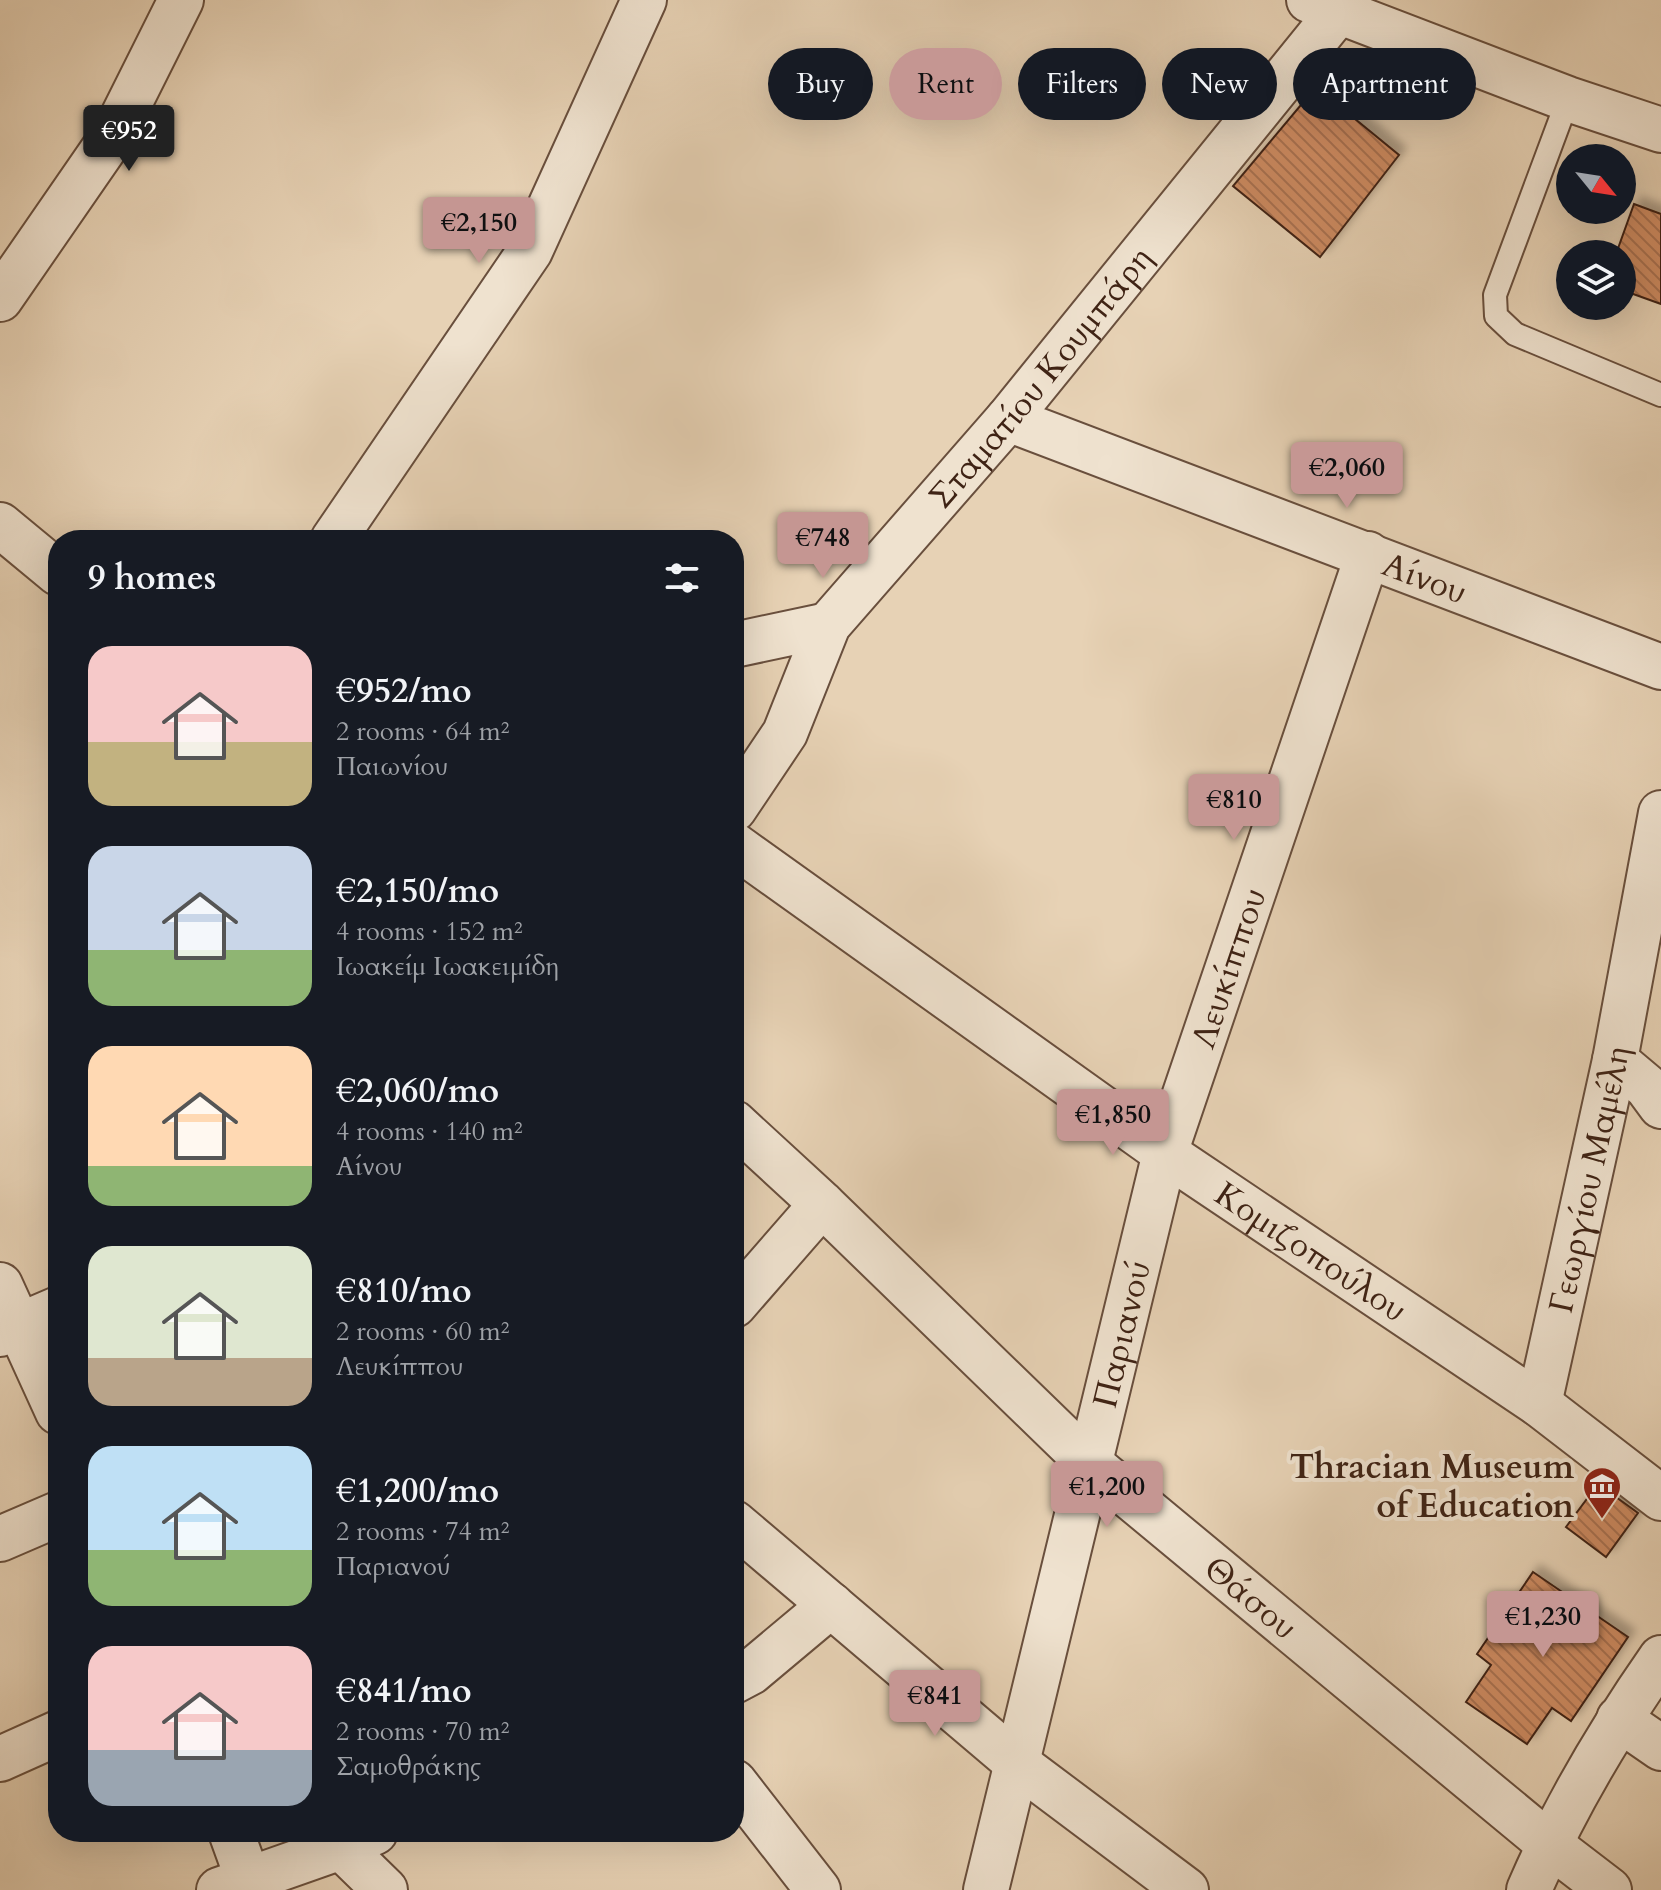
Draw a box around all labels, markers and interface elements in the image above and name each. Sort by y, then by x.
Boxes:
chip: Buy [768,48,873,120]
chip: Rent [889,48,1002,120]
chip: Filters [1018,48,1146,120]
chip: New [1162,48,1277,120]
chip: Apartment [1293,48,1476,120]
pin: €952 [82,105,176,173]
text: €952 [101,113,157,148]
north arrow [1556,144,1636,224]
map controls [1556,144,1636,320]
pin: €2,150 [414,197,544,265]
text: €2,150 [441,205,517,240]
street label: Σταματίου Κουμπάρη [918,237,1163,518]
button: layers [1556,240,1636,320]
pin: €2,060 [1282,442,1412,510]
text: €2,060 [1309,450,1385,485]
pin: €748 [776,512,870,580]
text: €748 [795,520,851,555]
street label: Αίνου [1376,541,1473,615]
text: 9 homes [88,555,216,601]
icon: filters [660,556,704,600]
text: €952/mo [336,668,472,714]
icon: home [152,678,248,774]
text: 2 rooms · 64 m² [336,714,509,749]
text: Παιωνίου [336,749,448,784]
pin: €810 [1187,774,1281,842]
text: €810 [1206,782,1262,817]
text: €2,150/mo [336,868,499,914]
icon: home [152,878,248,974]
street label: Λευκίππου [1180,882,1277,1054]
text: 4 rooms · 152 m² [336,914,523,949]
text: Ιωακείμ Ιωακειμίδη [336,949,559,984]
street label: Γεωργίου Μαμέλη [1538,1043,1641,1317]
text: €2,060/mo [336,1068,499,1114]
icon: home [152,1078,248,1174]
pin: €1,850 [1048,1089,1178,1157]
text: €1,850 [1075,1097,1151,1132]
text: 4 rooms · 140 m² [336,1114,523,1149]
text: Αίνου [336,1149,402,1184]
street label: Κομιζοπούλου [1206,1171,1416,1333]
street label: Παριανού [1082,1256,1162,1413]
text: €810/mo [336,1268,472,1314]
icon: home [152,1278,248,1374]
text: 2 rooms · 60 m² [336,1314,509,1349]
text: Λευκίππου [336,1349,463,1384]
place label: Thracian Museum of Education [1289,1444,1575,1529]
pin: €1,200 [1042,1461,1172,1529]
museum icon: Thracian Museum of Education [1581,1465,1623,1520]
text: €1,200/mo [336,1468,499,1514]
text: €1,200 [1069,1469,1145,1504]
icon: home [152,1478,248,1574]
text: 2 rooms · 74 m² [336,1514,509,1549]
street label: Θάσου [1194,1546,1307,1650]
text: Παριανού [336,1549,450,1584]
pin: €1,230 [1478,1591,1608,1659]
text: €1,230 [1505,1599,1581,1634]
text: €841/mo [336,1668,472,1714]
pin: €841 [888,1670,982,1738]
icon: home [152,1678,248,1774]
text: €841 [907,1678,963,1713]
text: 2 rooms · 70 m² [336,1714,509,1749]
text: Σαμοθράκης [336,1749,481,1784]

